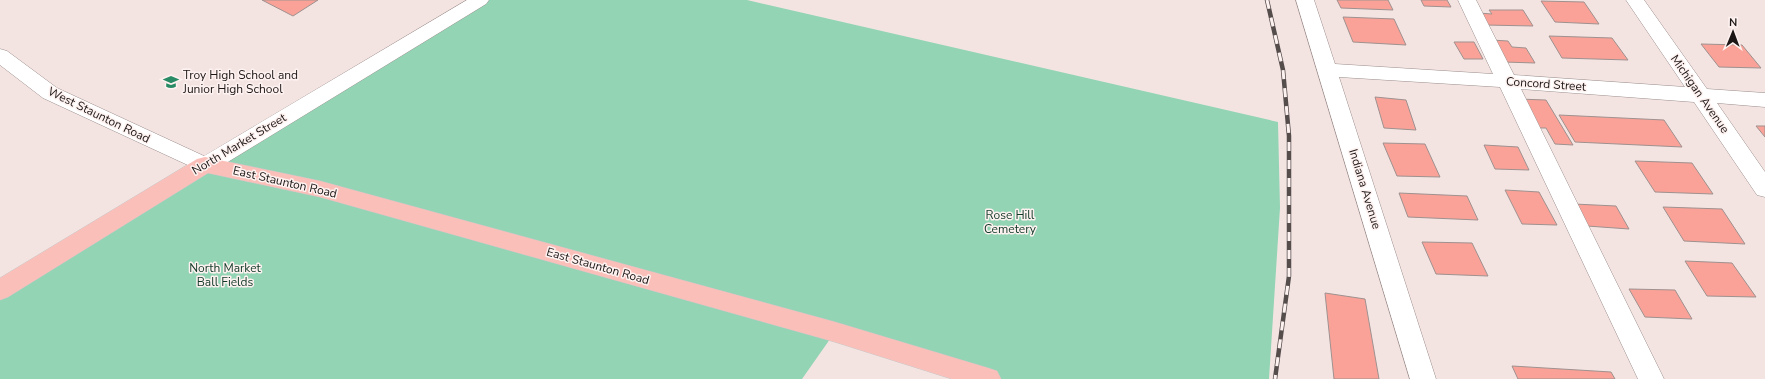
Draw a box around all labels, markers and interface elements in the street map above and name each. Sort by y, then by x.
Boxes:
north arrow [1713,12,1753,52]
text: N [1729,15,1737,30]
street label: Michigan Avenue [1667,52,1733,136]
place label: Troy High School and Junior High School [182,67,298,97]
school or university icon: Troy High School and Junior High School [162,73,180,91]
street label: Concord Street [1505,73,1587,95]
street label: West Staunton Road [45,83,153,147]
street label: North Market Street [189,109,290,179]
street label: Indiana Avenue [1345,147,1385,231]
street label: East Staunton Road [231,162,339,202]
park label: Rose Hill Cemetery [984,207,1037,237]
street label: East Staunton Road [545,244,651,288]
park label: North Market Ball Fields [189,260,262,290]

